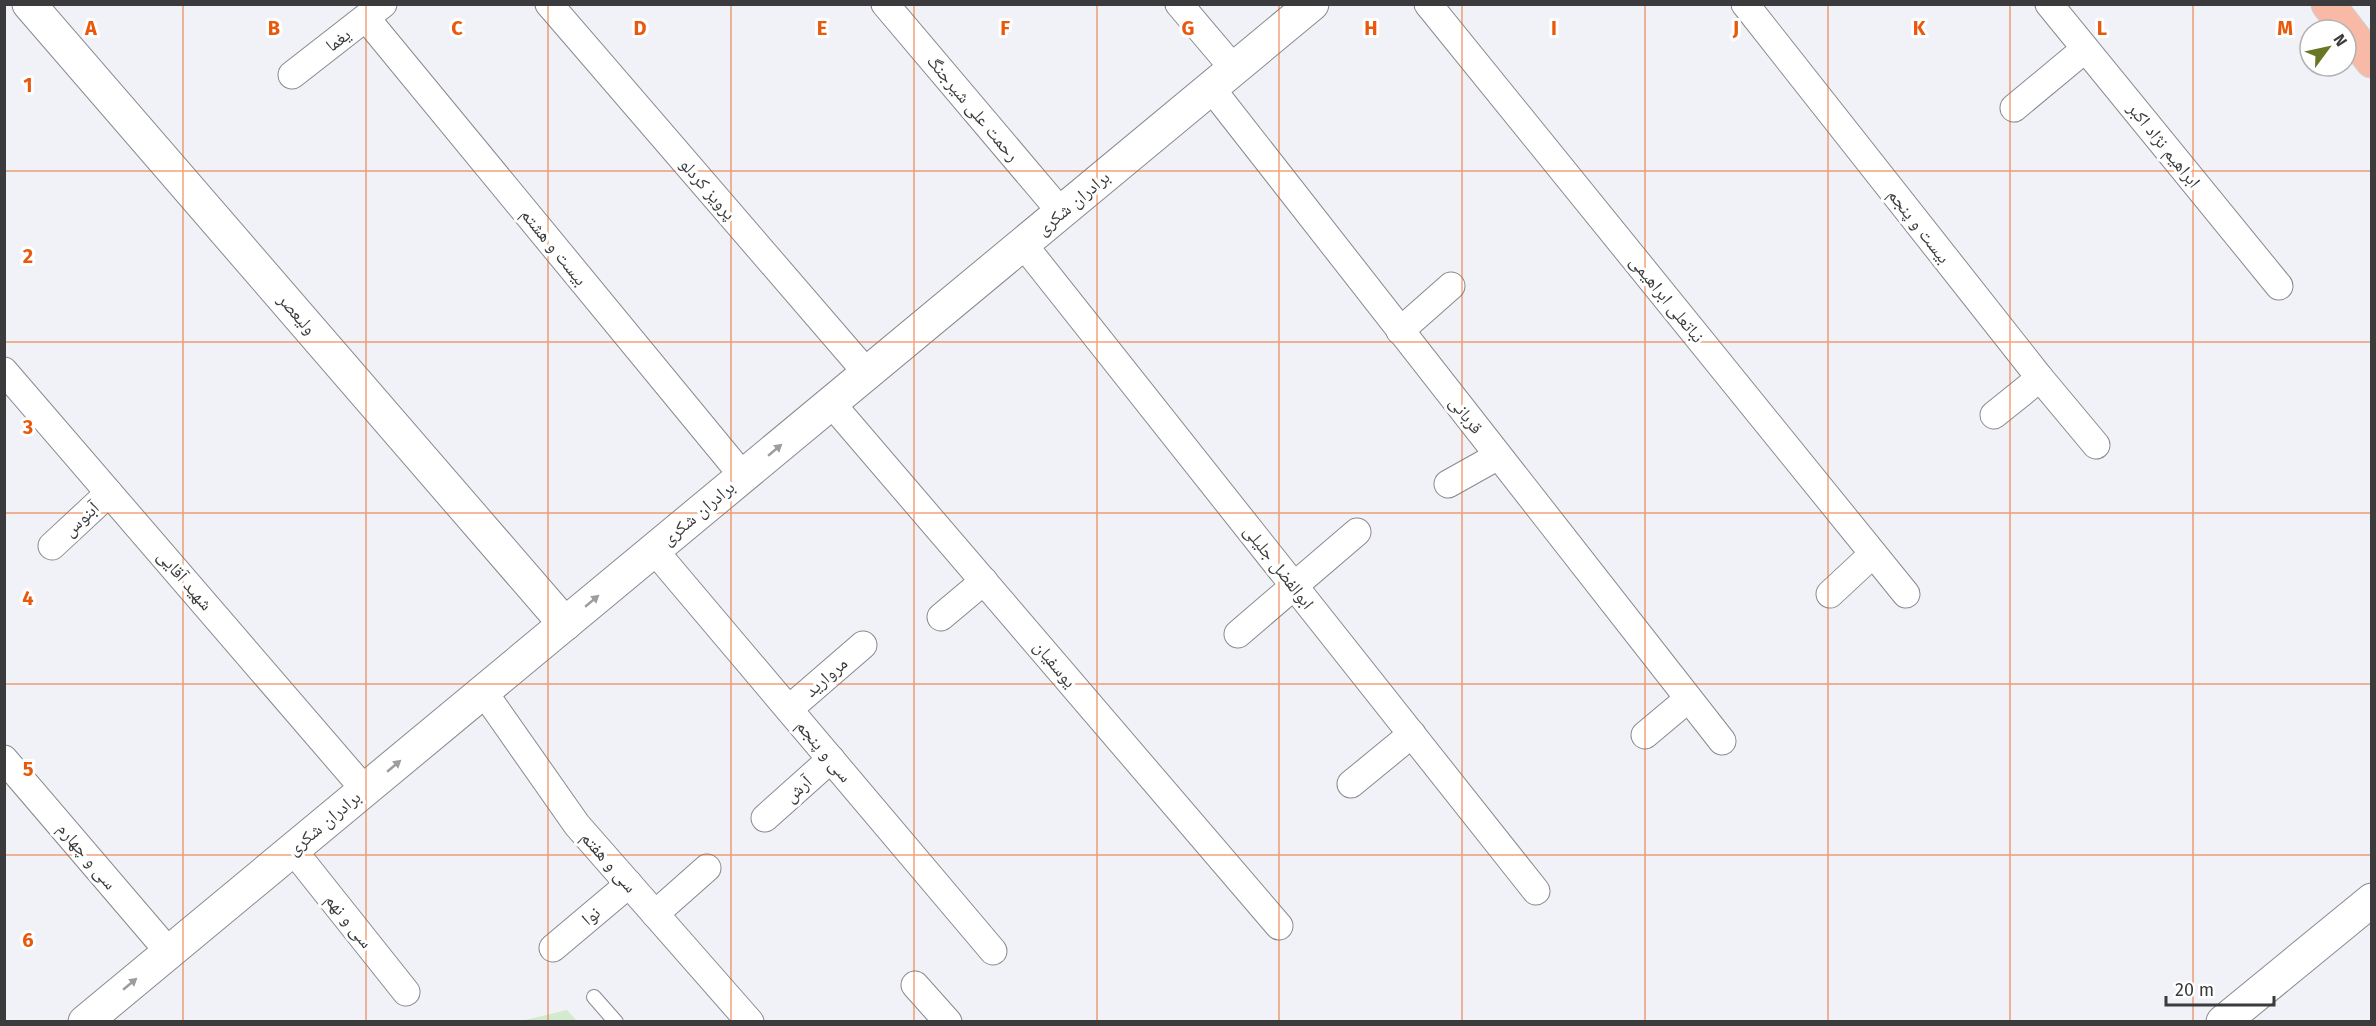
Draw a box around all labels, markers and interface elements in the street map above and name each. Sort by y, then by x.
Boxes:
text: A [84,16,98,40]
text: B [268,16,280,40]
text: C [451,16,463,40]
text: D [633,16,647,40]
text: E [817,16,827,40]
text: F [1000,16,1010,40]
text: G [1182,16,1194,40]
text: H [1364,16,1378,40]
text: I [1551,16,1557,40]
text: J [1732,16,1739,40]
text: K [1913,16,1926,40]
text: L [2097,16,2107,40]
text: M [2277,16,2293,40]
north arrow [2298,18,2358,78]
street label: یغما [321,24,355,56]
text: N [2329,30,2351,50]
street label: رحمت علی شیرجنگ [922,50,1024,166]
text: 1 [23,73,33,97]
street label: ابراهیم نژاد اکبر [2121,97,2205,193]
street label: پرویز کردلو [675,154,741,224]
street label: برادران شکری [1032,166,1114,240]
street label: بیست و پنجم [1882,184,1955,268]
street label: بیست و هشتم [515,204,592,291]
text: 2 [23,244,33,268]
street label: نباتعلی ابراهیمی [1625,251,1709,347]
street label: ولیعصر [272,288,321,339]
street label: قربانی [1445,392,1487,438]
text: 3 [22,415,33,439]
one-way arrow [767,443,783,456]
street label: برادران شکری [657,476,739,550]
street label: آبنوس [58,497,104,541]
street label: ابوالفضل جلیلی [1239,520,1319,614]
street label: شهید آقایی [153,545,217,615]
text: 4 [22,586,34,610]
one-way arrow [584,595,599,608]
street label: یوسفیان [1029,636,1081,692]
street label: مروارید [800,652,852,702]
street label: سی و پنجم [791,715,857,787]
text: 5 [23,757,34,781]
one-way arrow [386,759,402,772]
street label: آرش [780,771,817,807]
street label: برادران شکری [283,786,365,860]
street label: سی و چهارم [52,818,121,895]
street label: سی و هفتم [576,827,642,898]
street label: سی و نهم [320,889,378,953]
street label: نوا [577,902,605,930]
text: 6 [22,928,34,952]
scale bar [2166,969,2274,1007]
one-way arrow [123,979,138,991]
text: 20 m [2175,979,2214,1001]

